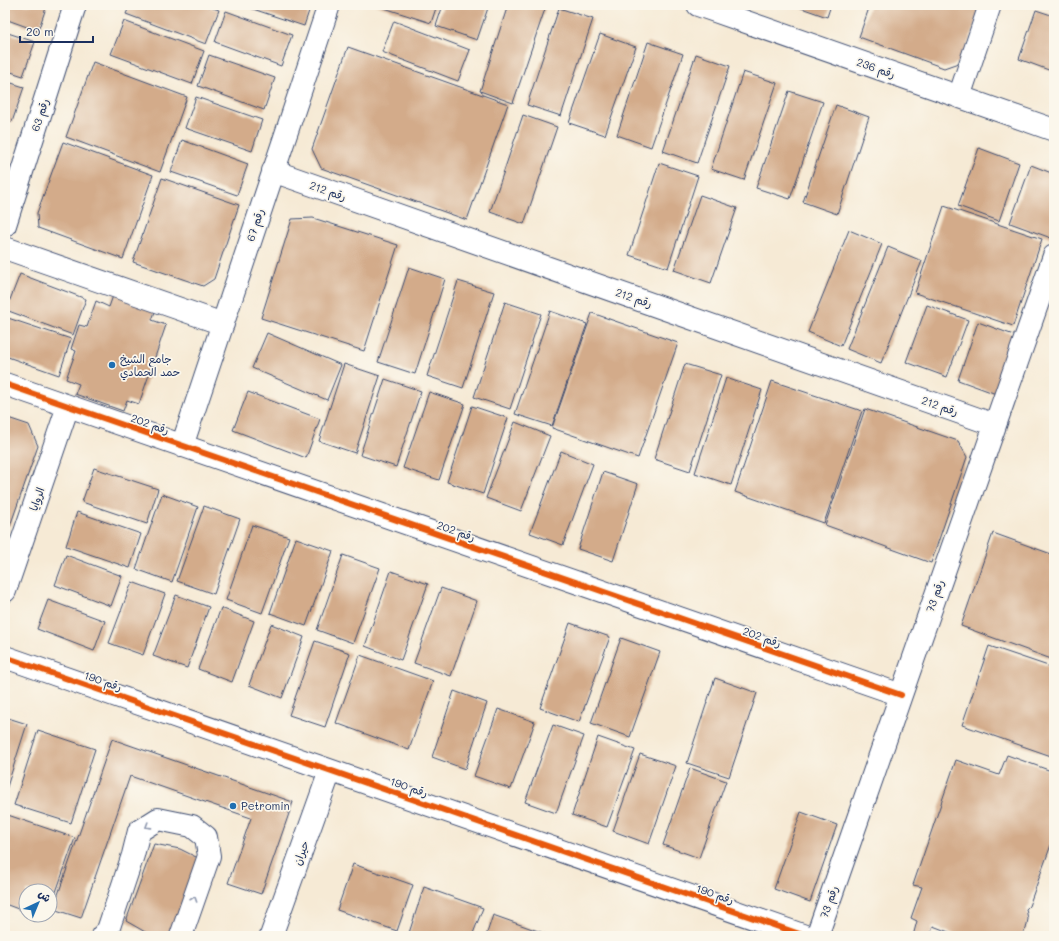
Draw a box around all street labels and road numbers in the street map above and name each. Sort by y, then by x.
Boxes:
street label: رقم 236 [854,54,897,83]
street label: رقم 63 [27,96,54,134]
street label: رقم 212 [307,177,348,206]
street label: رقم 67 [242,207,269,244]
street label: رقم 212 [613,284,654,313]
street label: رقم 212 [919,392,960,421]
street label: رقم 202 [128,410,171,439]
street label: الروايا [25,485,48,513]
street label: رقم 202 [434,517,477,546]
street label: رقم 73 [922,578,949,615]
street label: رقم 202 [740,623,783,652]
street label: رقم 190 [82,667,124,696]
street label: رقم 190 [388,773,430,802]
street label: حيران [289,838,312,867]
street label: رقم 190 [694,880,736,909]
street label: رقم 73 [816,884,843,921]

